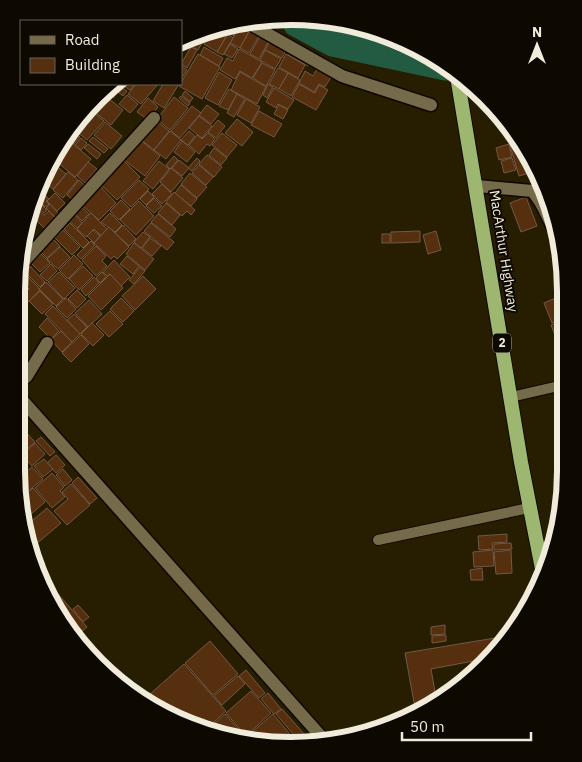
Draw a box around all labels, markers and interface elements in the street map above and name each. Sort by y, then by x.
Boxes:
legend [20,20,182,85]
north arrow [512,20,562,70]
text: N [532,23,542,41]
text: Road [65,30,100,49]
text: Building [65,55,120,74]
street label: MacArthur Highway [485,189,523,313]
road number: 2 [493,333,511,352]
scale bar [402,710,531,742]
text: 50 m [410,717,445,736]

